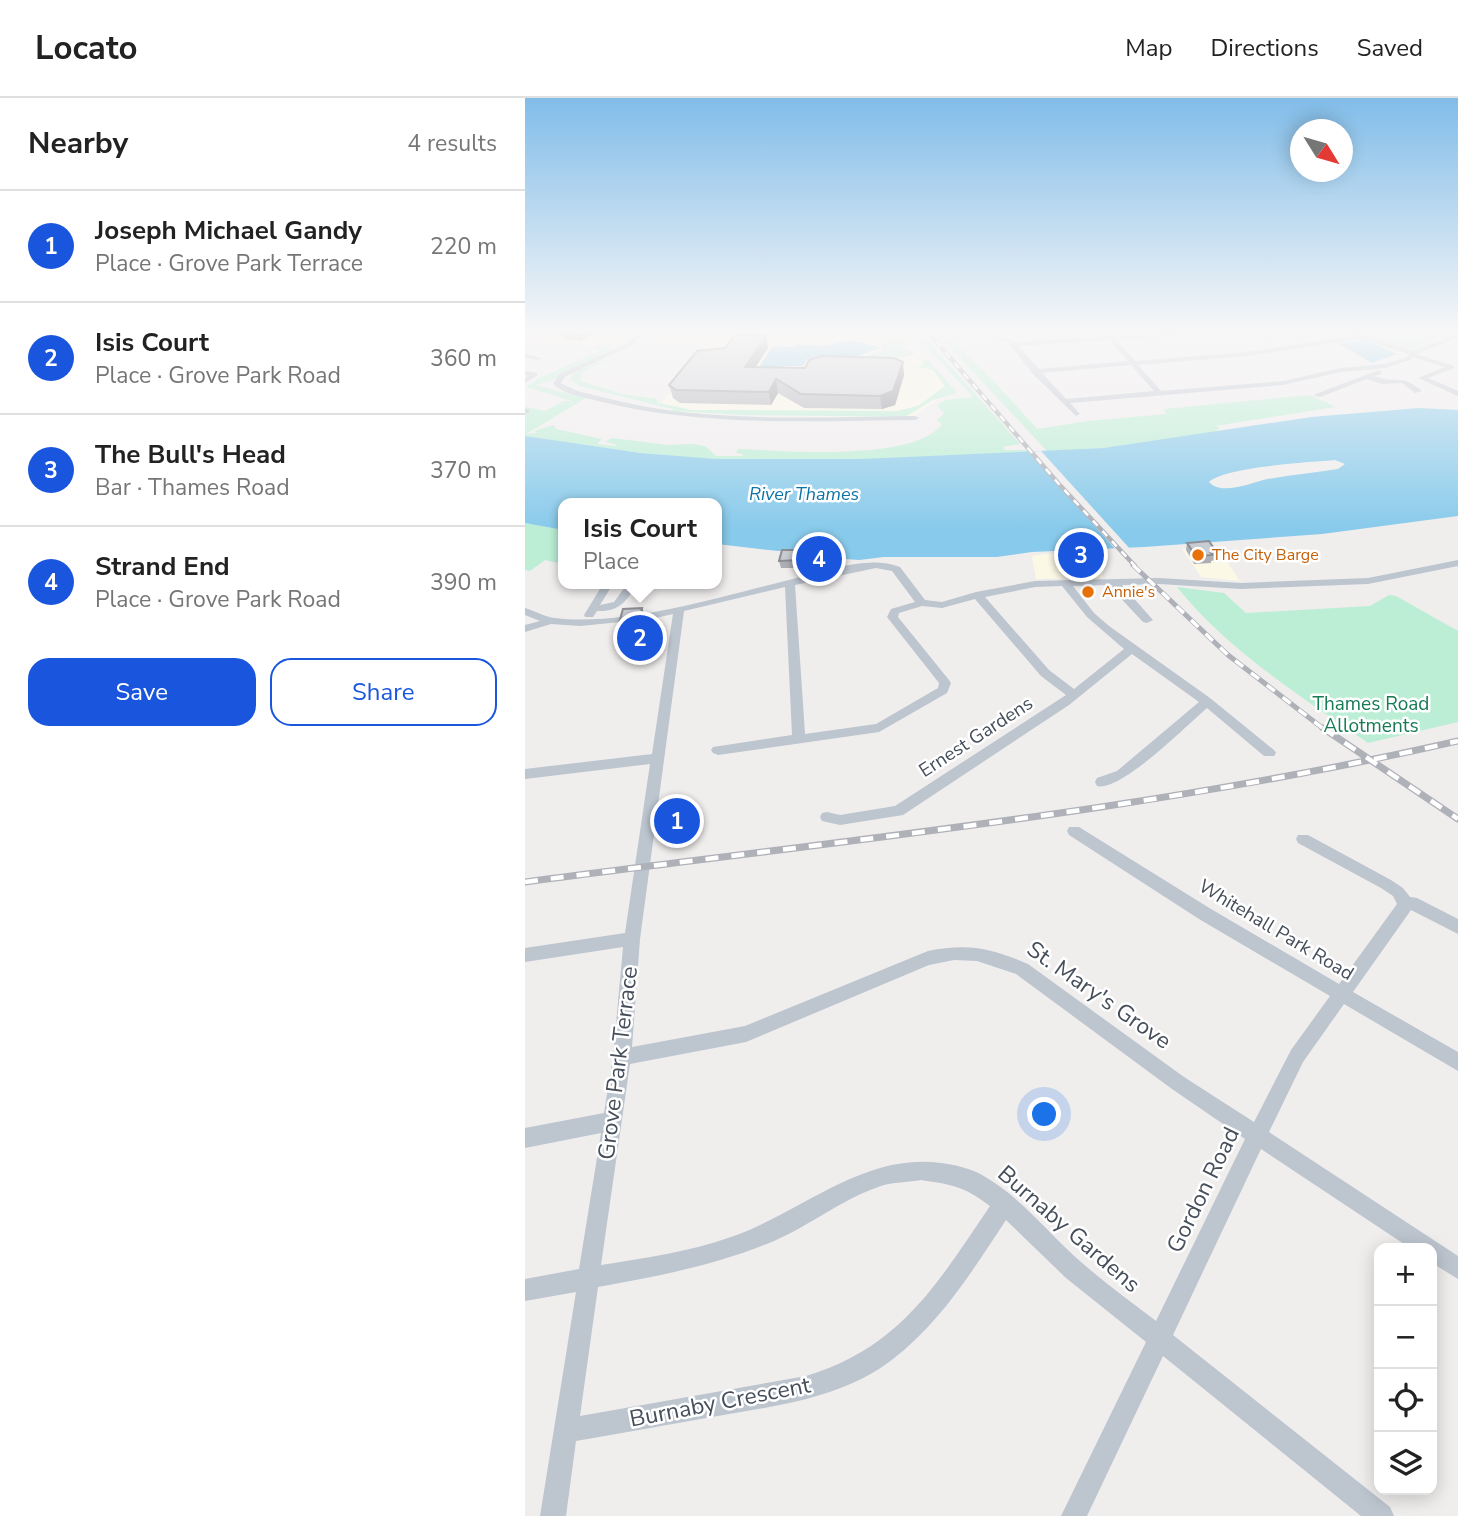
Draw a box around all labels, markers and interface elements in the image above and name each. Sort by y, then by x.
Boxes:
text: Locato [35,26,137,71]
text: Map [1125,32,1172,64]
text: Directions [1210,32,1319,64]
text: Saved [1357,32,1423,64]
north arrow [1290,119,1353,182]
text: Nearby [28,123,128,164]
text: 4 results [407,128,497,159]
text: Joseph Michael Gandy [95,213,362,248]
text: 1 [44,231,58,262]
text: 220 m [430,231,497,262]
text: Place · Grove Park Terrace [95,248,363,279]
text: Isis Court [95,325,209,360]
text: 2 [44,343,58,374]
text: 360 m [430,343,497,374]
text: Place · Grove Park Road [95,360,341,391]
text: The Bull's Head [95,437,286,472]
text: 3 [44,455,58,486]
text: 370 m [430,455,497,486]
text: Bar · Thames Road [95,472,290,503]
water label: River Thames [749,482,859,506]
popup [558,498,722,589]
text: Isis Court [583,511,697,546]
pin: 3 [1058,529,1104,581]
pin: 4 [796,533,842,585]
place label: The City Barge [1212,544,1319,566]
text: Place [583,546,639,577]
marker: The City Barge [1190,547,1206,563]
text: Strand End [95,549,230,584]
text: 4 [44,567,58,598]
text: 390 m [430,567,497,598]
place label: Annie's [1102,581,1155,603]
text: Place · Grove Park Road [95,584,341,615]
marker: Annie's [1080,584,1096,600]
pin: 2 [617,612,663,664]
button: Save [28,658,256,726]
button: Share [270,658,497,726]
street label: Ernest Gardens [914,690,1038,784]
park label: Thames Road Allotments [1313,691,1429,739]
pin: 1 [654,795,700,847]
street label: Whitehall Park Road [1194,873,1358,987]
street label: St. Mary's Grove [1021,934,1177,1056]
street label: Grove Park Terrace [591,965,645,1161]
your location [1027,1097,1061,1131]
street label: Gordon Road [1159,1122,1247,1258]
street label: Burnaby Gardens [991,1158,1147,1300]
map controls [1374,1243,1437,1495]
button: + [1374,1243,1437,1306]
button: − [1374,1306,1437,1369]
street label: Burnaby Crescent [627,1369,814,1435]
button: locate [1374,1369,1437,1432]
button: layers [1374,1432,1437,1495]

